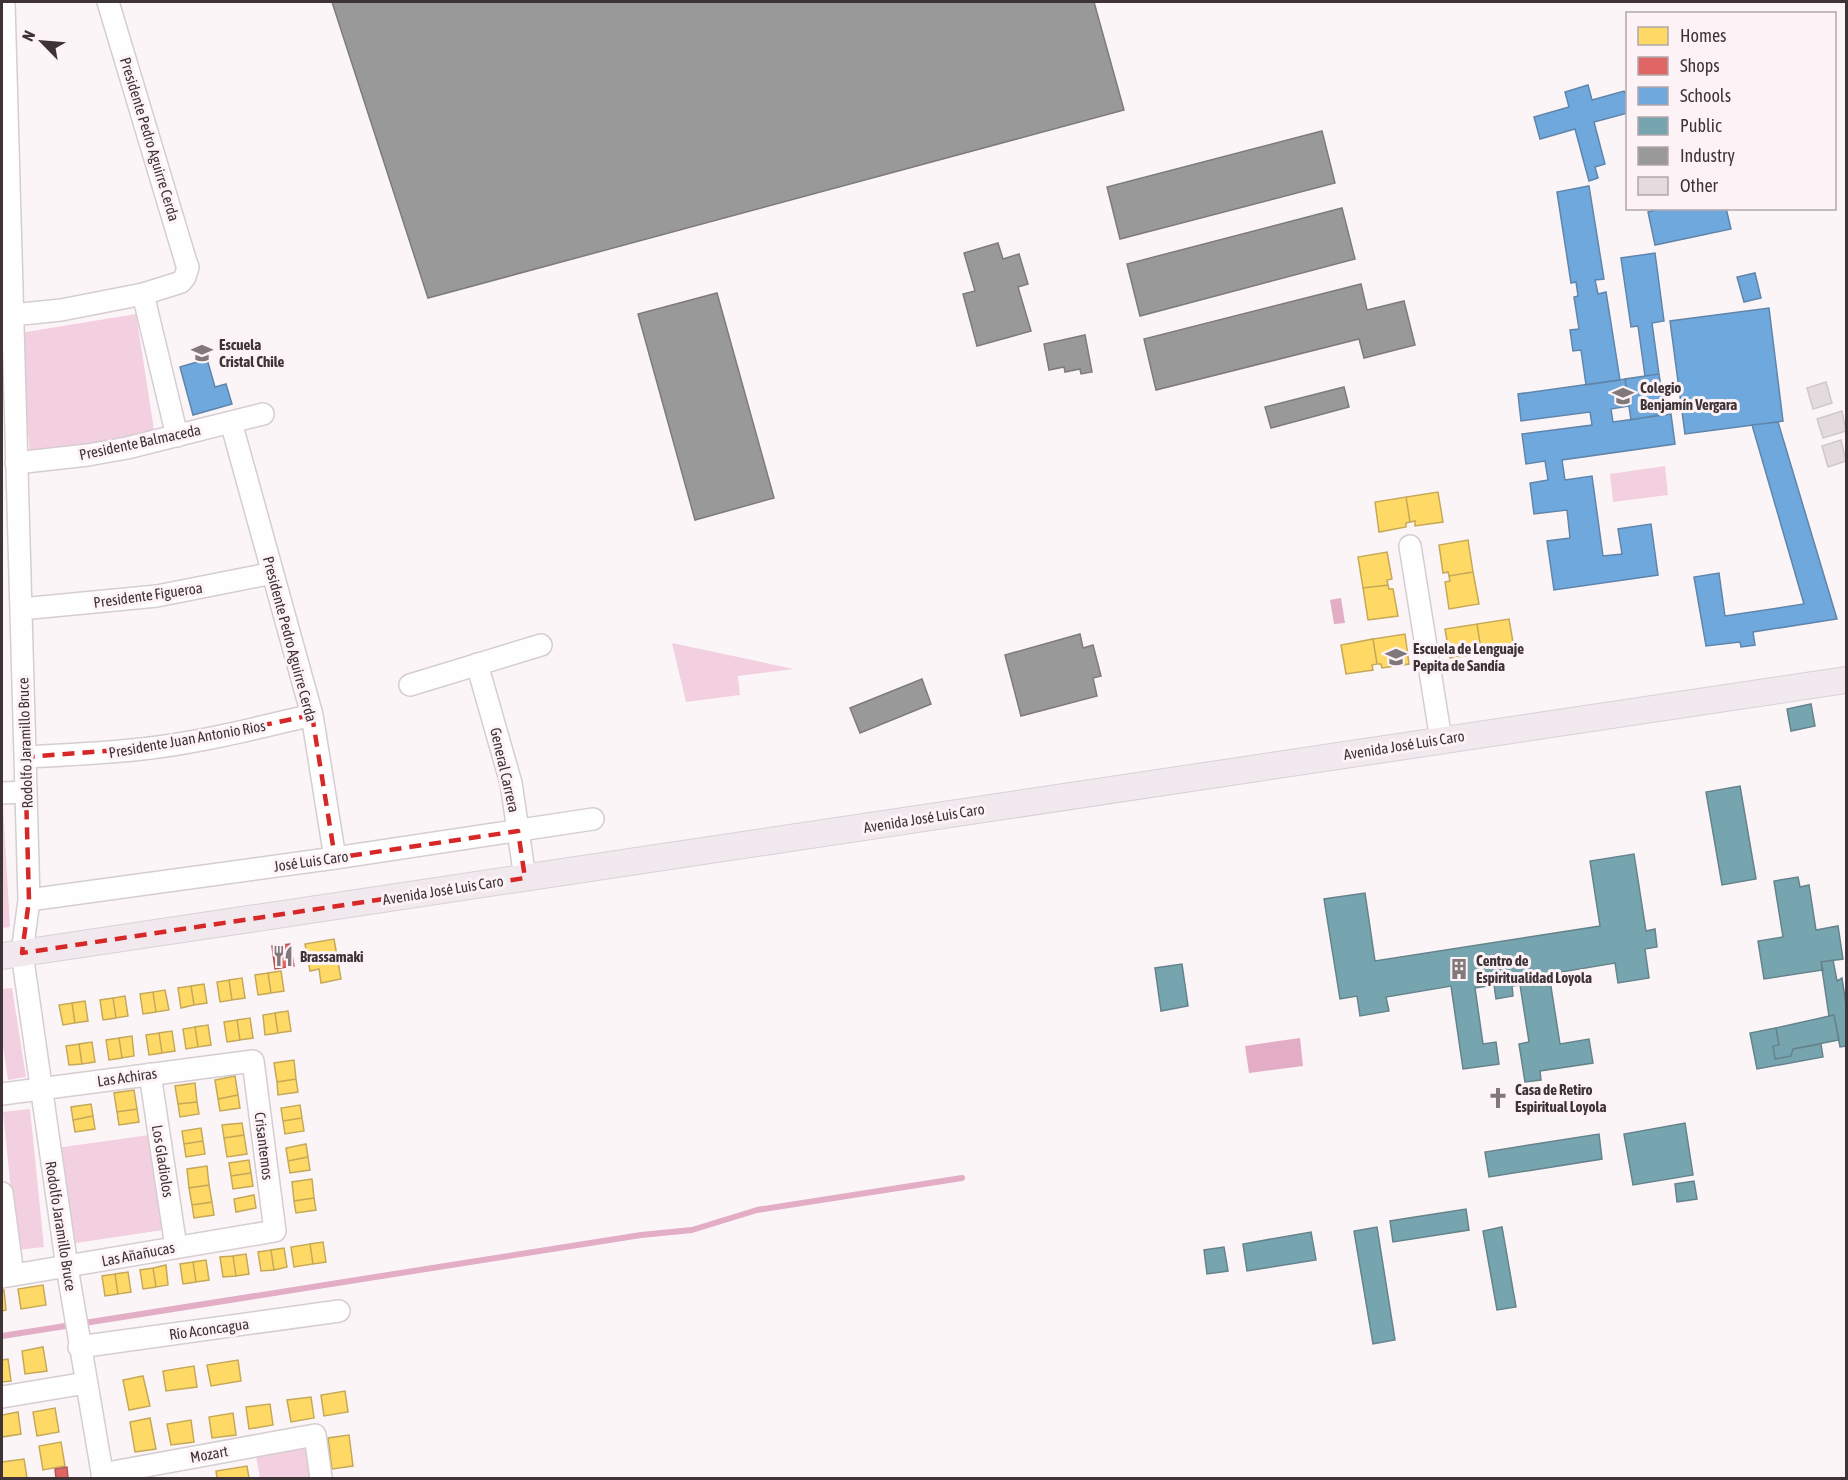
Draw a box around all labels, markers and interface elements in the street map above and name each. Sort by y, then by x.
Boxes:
north arrow [12,12,72,72]
legend [1626,12,1836,210]
text: Homes [1680,25,1726,46]
text: N [18,28,39,44]
street label: Presidente Pedro Aguirre Cerda [117,55,183,223]
text: Shops [1680,55,1720,76]
text: Schools [1680,85,1731,106]
text: Public [1680,115,1722,136]
text: Industry [1680,145,1735,166]
text: Other [1680,175,1719,196]
place label: Escuela Cristal Chile [219,336,285,370]
school or university icon: Escuela Cristal Chile [190,341,214,365]
place label: Colegio Benjamín Vergara [1640,379,1737,413]
school or university icon: Colegio Benjamín Vergara [1611,384,1635,408]
street label: Presidente Balmaceda [78,421,202,463]
street label: Presidente Pedro Aguirre Cerda [260,554,320,724]
street label: Presidente Figueroa [92,579,204,611]
place label: Escuela de Lenguaje Pepita de Sandía [1413,640,1524,674]
school or university icon: Escuela de Lenguaje Pepita de Sandía [1384,645,1408,669]
street label: Rodolfo Jaramillo Bruce [14,677,36,809]
street label: Presidente Juan Antonio Rios [107,717,267,761]
street label: General Carrera [487,726,523,814]
street label: Avenida José Luis Caro [1342,727,1466,763]
street label: Avenida José Luis Caro [862,800,986,836]
street label: José Luis Caro [273,847,349,875]
street label: Avenida José Luis Caro [381,872,505,908]
restaurant icon: Brassamaki [271,944,295,968]
place label: Brassamaki [300,948,364,965]
place label: Centro de Espiritualidad Loyola [1476,952,1592,986]
building icon: Centro de Espiritualidad Loyola [1447,957,1471,981]
street label: Las Achiras [96,1064,158,1090]
place label: Casa de Retiro Espiritual Loyola [1515,1081,1606,1115]
church icon: Casa de Retiro Espiritual Loyola [1486,1086,1510,1110]
street label: Crisantemos [251,1111,277,1181]
street label: Los Gladiolos [149,1124,177,1198]
street label: Rodolfo Jaramillo Bruce [42,1160,80,1292]
street label: Las Añañucas [100,1239,176,1269]
street label: Río Aconcagua [168,1315,250,1343]
street label: Mozart [189,1442,229,1466]

